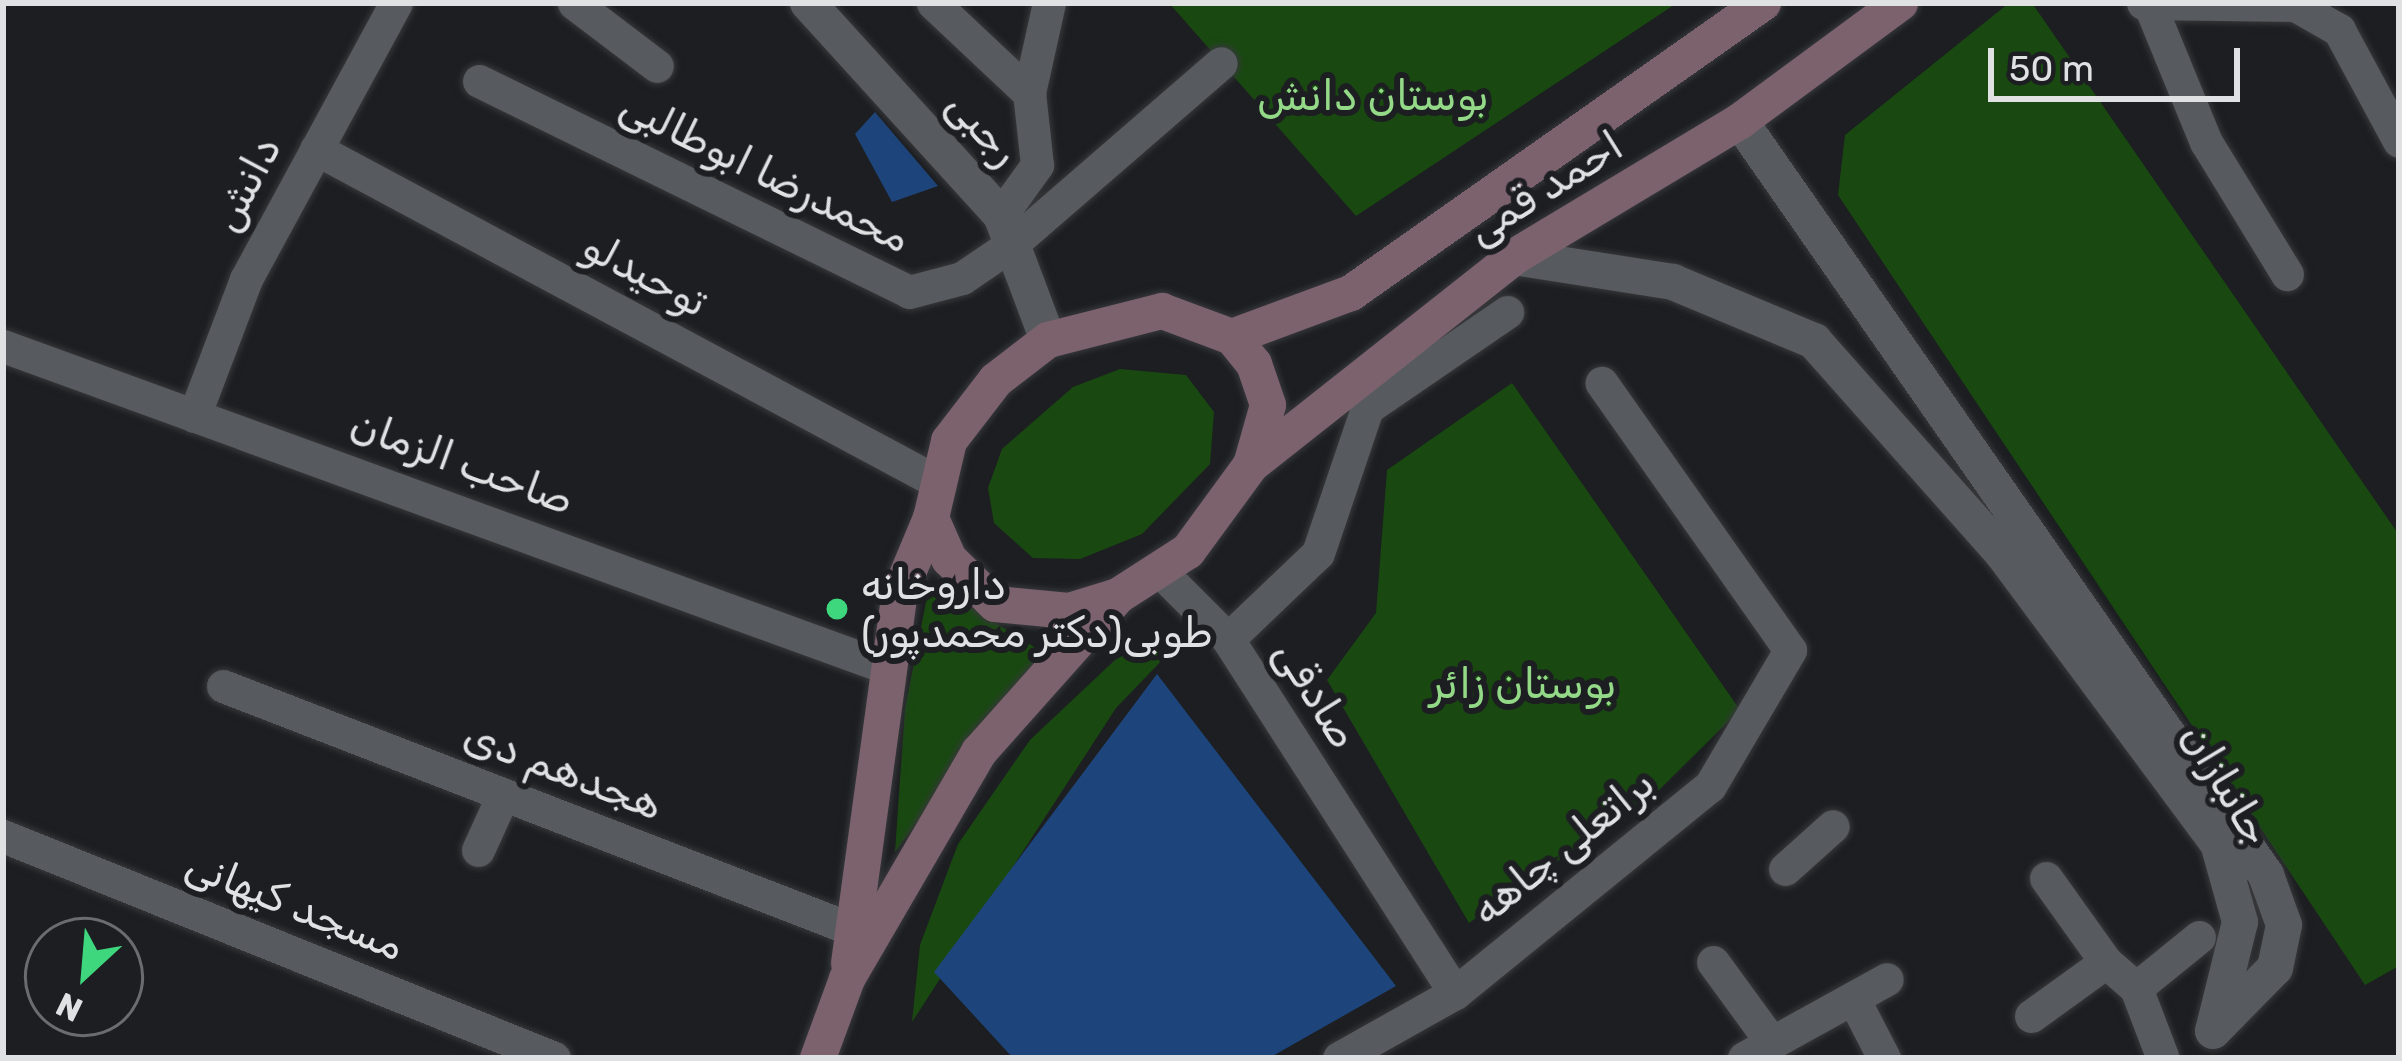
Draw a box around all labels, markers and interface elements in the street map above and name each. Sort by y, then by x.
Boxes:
scale bar [1994,24,2246,98]
text: 50 m [2009,47,2094,90]
park label: بوستان دانش [1257,71,1489,121]
street label: محمدرضا ابوطالبی [612,80,918,264]
street label: رجبی [936,80,1030,176]
street label: احمد قمی [1458,120,1632,256]
street label: دانش [200,128,292,240]
street label: توحیدلو [574,220,716,328]
street label: صاحب الزمان [344,398,580,526]
place label: داروخانه طوبی(دکتر محمدپور) [861,560,1213,658]
marker: داروخانه طوبی(دکتر محمدپور) [824,596,850,622]
street label: صادقی [1263,630,1369,758]
park label: بوستان زائر [1430,659,1616,709]
street label: هجدهم دی [457,709,669,831]
street label: جانبازان [2170,714,2282,854]
street label: براتعلی چاهه [1462,758,1664,936]
street label: مسجد کیهانی [179,838,411,972]
north arrow [24,917,144,1037]
text: N [50,984,89,1030]

